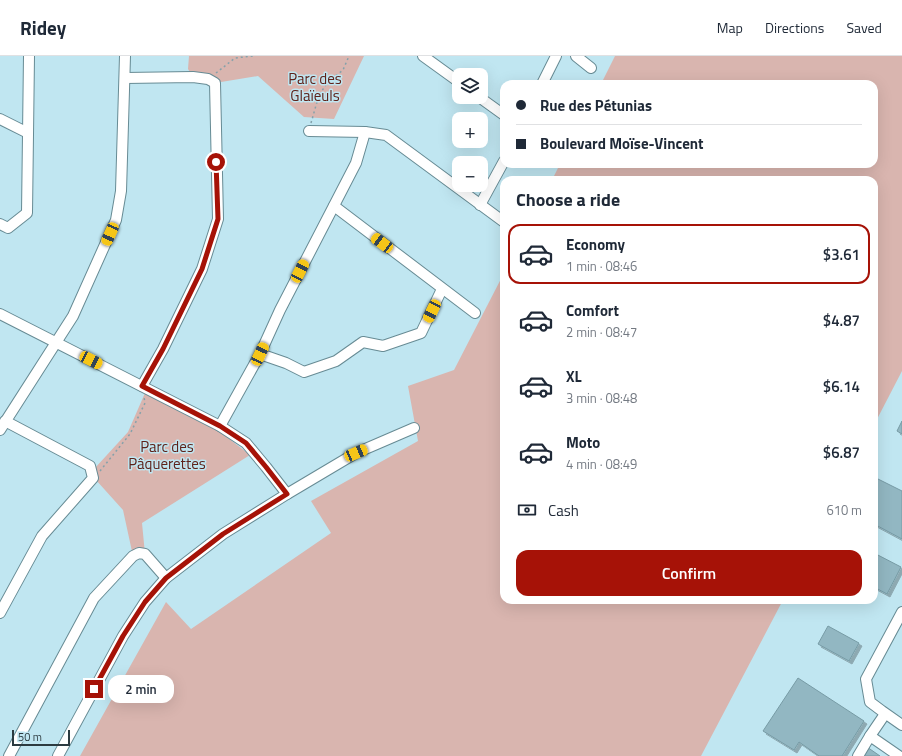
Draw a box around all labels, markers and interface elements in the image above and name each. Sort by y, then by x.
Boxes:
text: Ridey [20,13,66,42]
text: Map [717,17,743,38]
text: Directions [765,17,824,38]
text: Saved [846,17,882,38]
park label: Parc des Glaïeuls [288,67,342,107]
map controls [452,68,488,192]
button: layers [452,68,488,104]
text: Rue des Pétunias [540,94,652,117]
button: + [452,112,488,148]
text: Boulevard Moïse-Vincent [540,132,704,155]
route start [207,153,225,171]
button: − [452,156,488,192]
text: Choose a ride [516,186,620,213]
car [100,221,120,247]
car [369,231,395,255]
text: Economy [566,233,625,256]
icon: car [518,236,554,272]
text: $3.61 [823,243,860,266]
text: 1 min · 08:46 [566,256,637,276]
car [289,258,311,284]
car [421,298,443,324]
text: Comfort [566,299,619,322]
icon: car [518,302,554,338]
text: $4.87 [823,309,860,332]
text: 2 min · 08:47 [566,322,637,342]
car [249,341,271,367]
car [78,349,104,371]
text: XL [566,365,582,388]
icon: car [518,368,554,404]
text: $6.14 [823,375,860,398]
text: 3 min · 08:48 [566,388,637,408]
text: Moto [566,431,600,454]
icon: car [518,434,554,470]
park label: Parc des Pâquerettes [128,435,206,475]
text: $6.87 [823,441,860,464]
car [343,443,369,463]
text: 4 min · 08:49 [566,454,637,474]
icon: cash [516,499,538,521]
text: Cash [548,499,579,522]
text: 610 m [826,500,862,520]
button: Confirm [516,550,862,596]
callout: 2 min [108,675,174,703]
text: 2 min [125,679,157,699]
route end [85,680,103,698]
scale bar [12,728,70,747]
text: 50 m [18,729,42,745]

